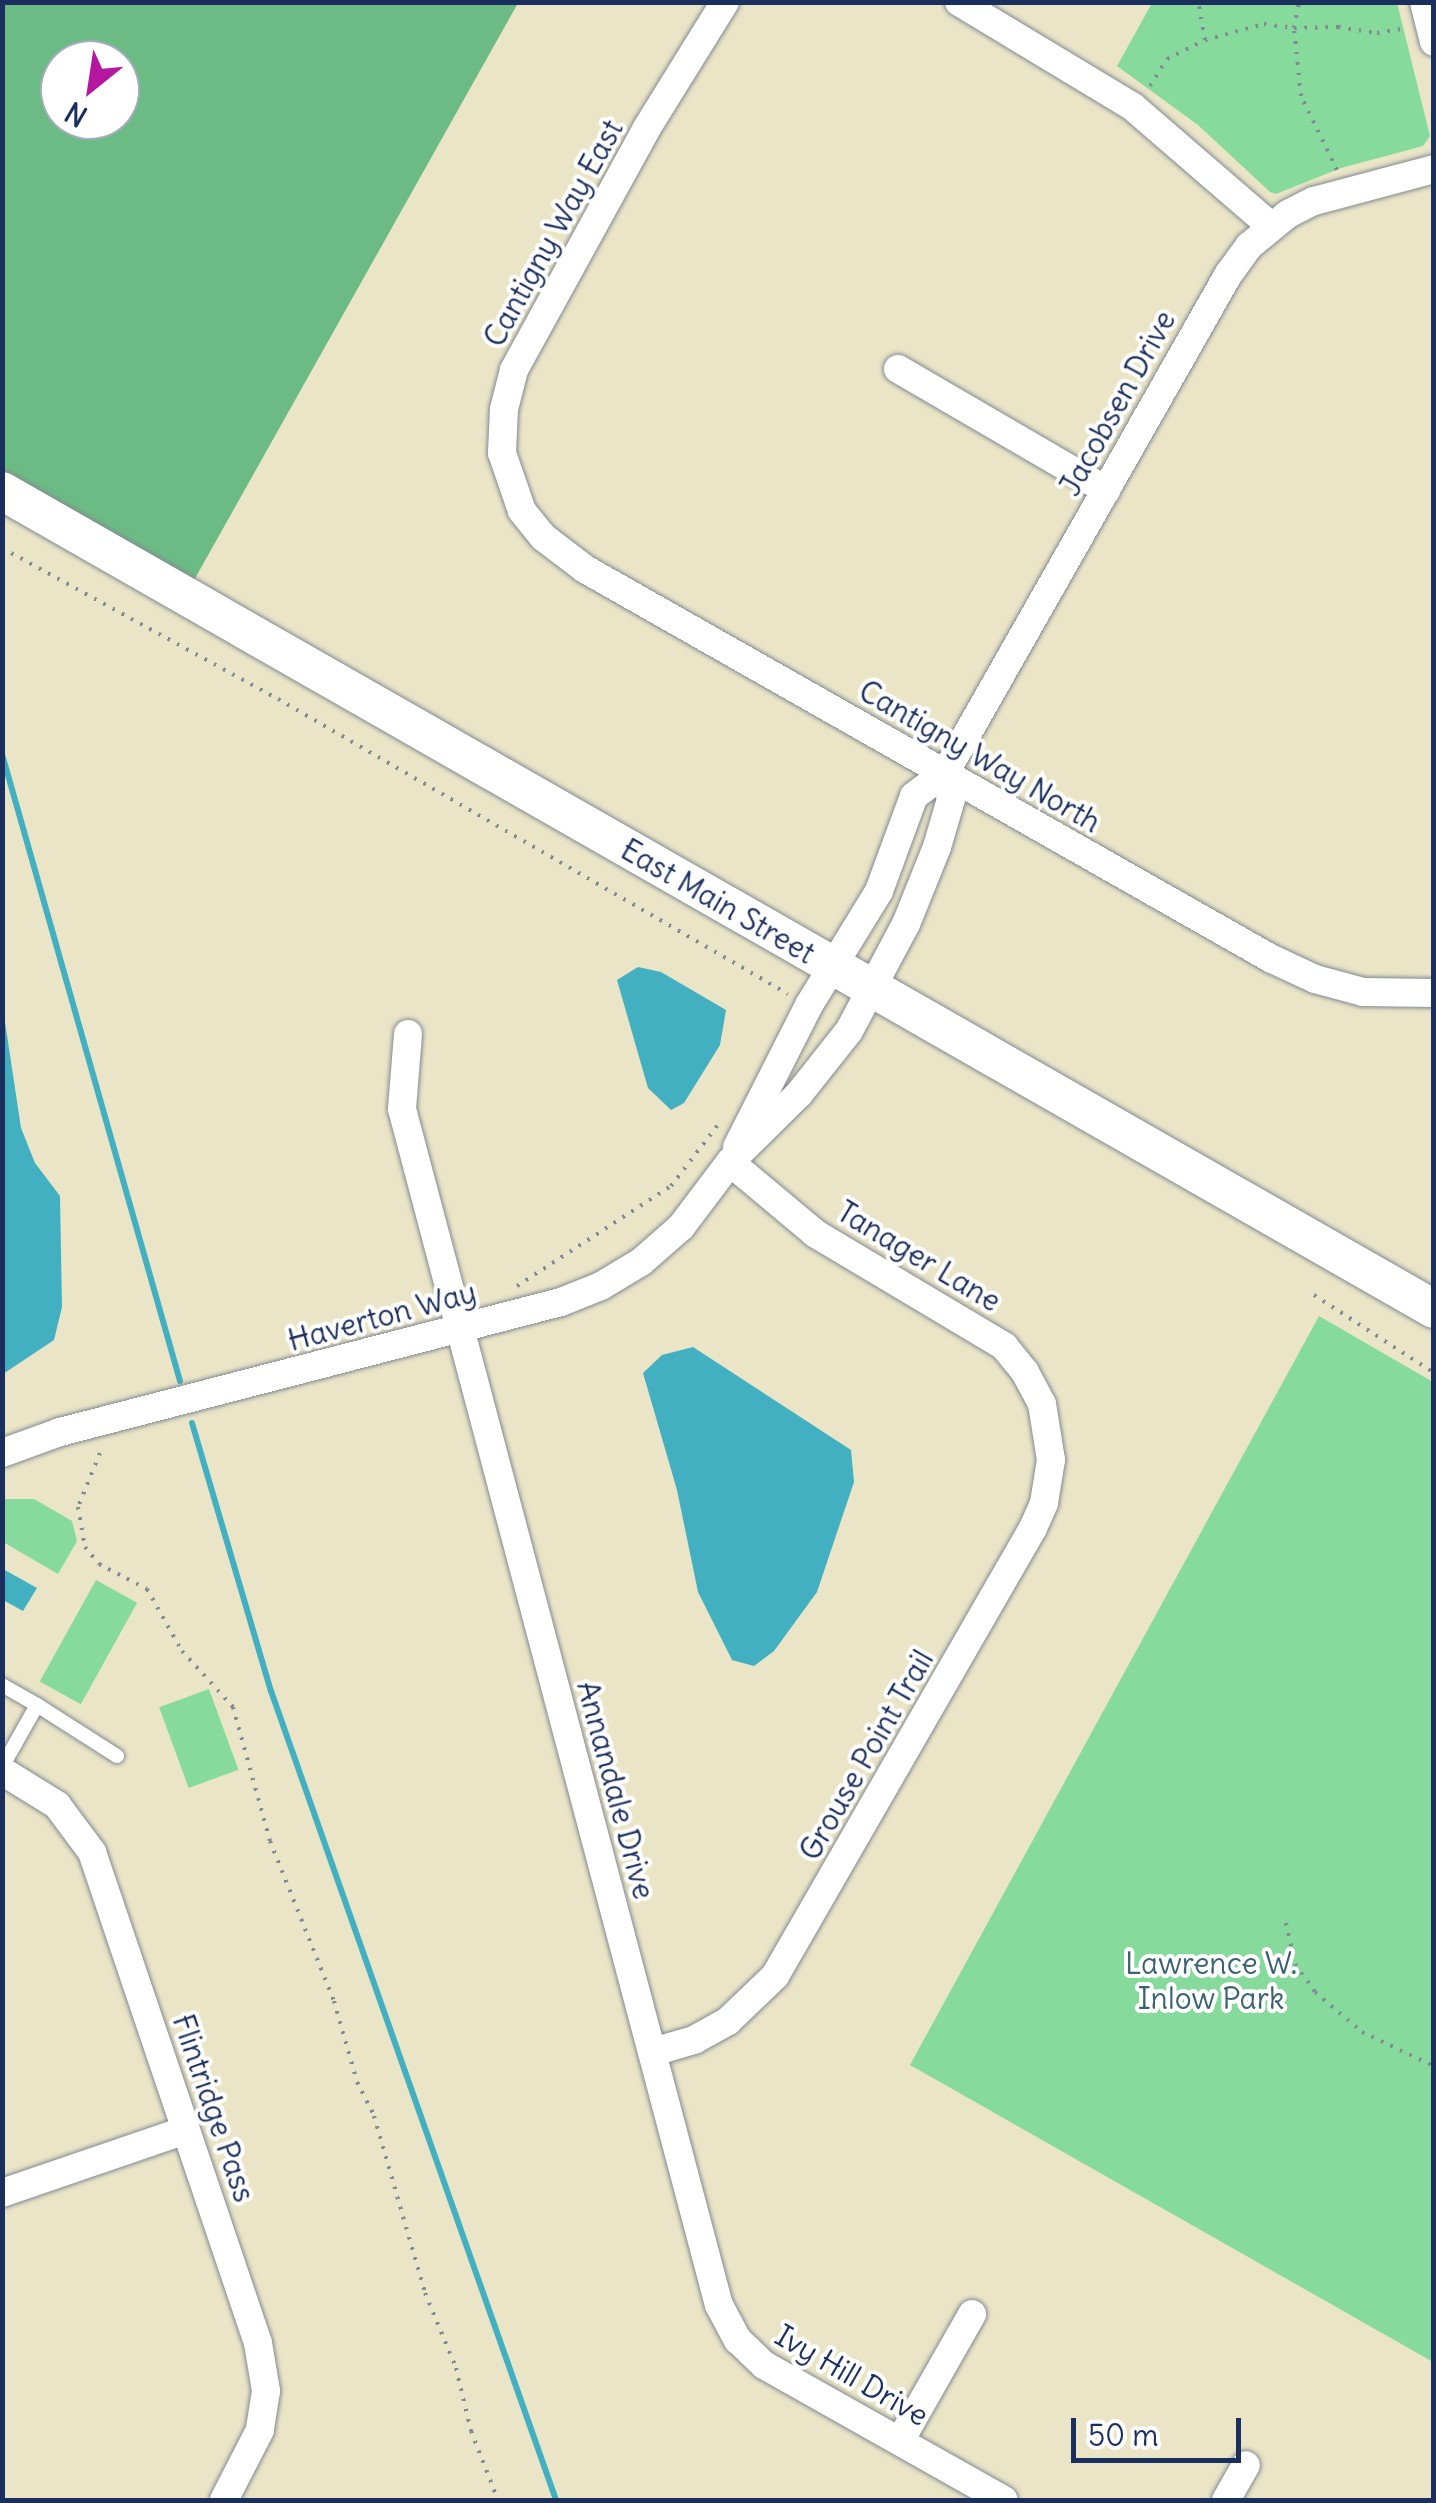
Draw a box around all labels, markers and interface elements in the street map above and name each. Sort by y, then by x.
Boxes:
north arrow [40,40,140,140]
text: N [59,94,93,135]
street label: Cantigny Way East [476,113,630,353]
street label: Jacobsen Drive [1051,304,1183,502]
street label: Cantigny Way North [853,672,1107,840]
street label: East Main Street [615,831,821,971]
street label: Tanager Lane [831,1193,1007,1319]
street label: Haverton Way [284,1274,480,1358]
street label: Grouse Point Trail [791,1644,941,1866]
street label: Annandale Drive [570,1677,662,1903]
park label: Lawrence W. Inlow Park [1125,1945,1297,2016]
street label: Flintridge Pass [165,2009,263,2207]
street label: Ivy Hill Drive [769,2317,935,2433]
scale bar [1076,2398,1246,2460]
text: 50 m [1088,2416,1158,2454]

